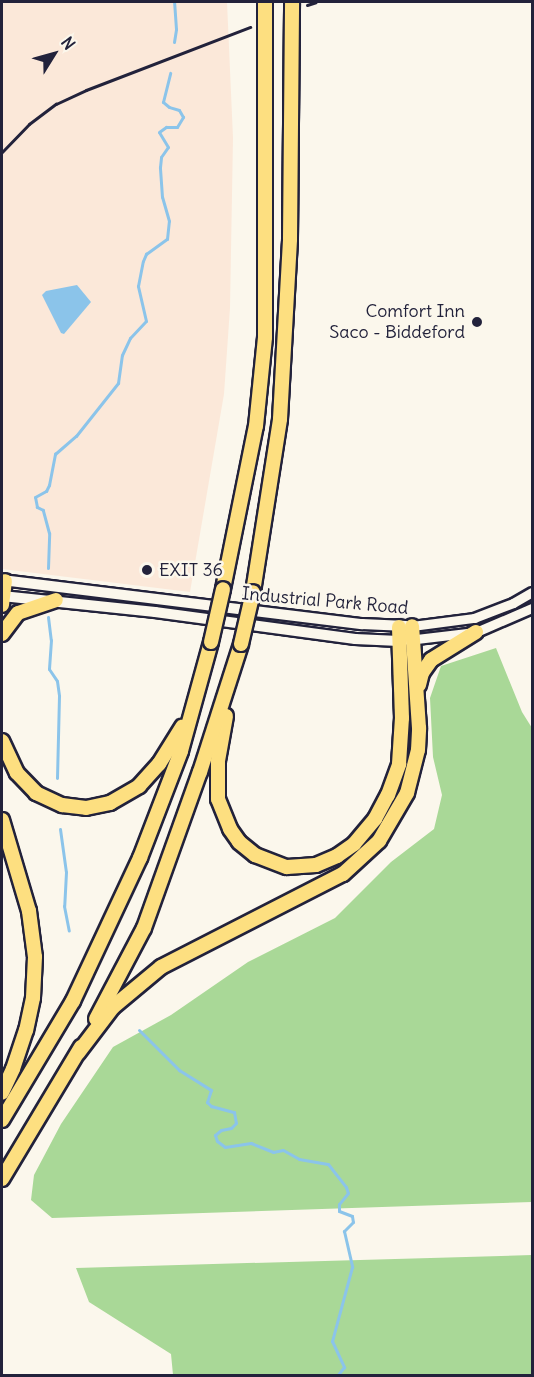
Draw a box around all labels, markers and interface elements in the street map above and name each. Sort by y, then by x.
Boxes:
north arrow [24,24,84,84]
text: N [57,33,80,54]
place label: Comfort Inn Saco - Biddeford [329,301,465,344]
marker: Comfort Inn Saco - Biddeford [470,315,484,329]
place label: EXIT 36 [159,559,223,581]
marker: EXIT 36 [140,563,154,577]
street label: Industrial Park Road [241,583,409,619]

